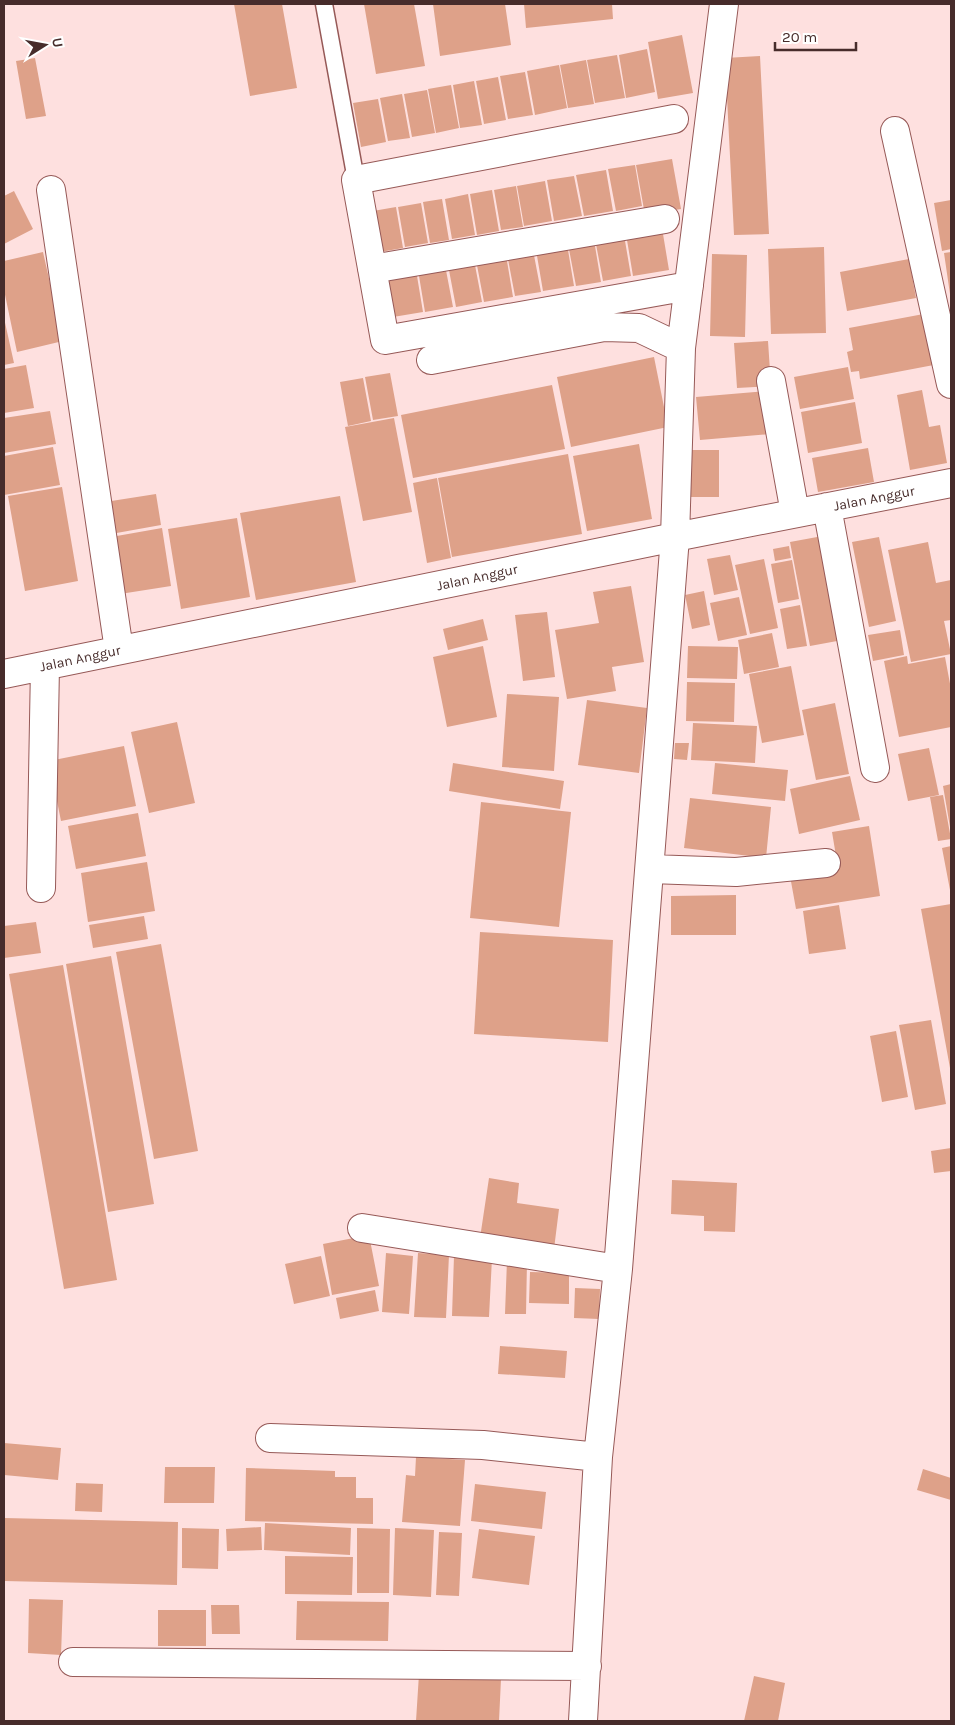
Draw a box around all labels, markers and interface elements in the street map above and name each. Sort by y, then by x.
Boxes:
north arrow [20,20,70,70]
scale bar [775,20,856,52]
text: 20 m [782,28,817,46]
text: U [48,36,67,49]
street label: Jalan Anggur [832,482,917,515]
street label: Jalan Anggur [435,560,520,594]
street label: Jalan Anggur [38,641,123,675]

